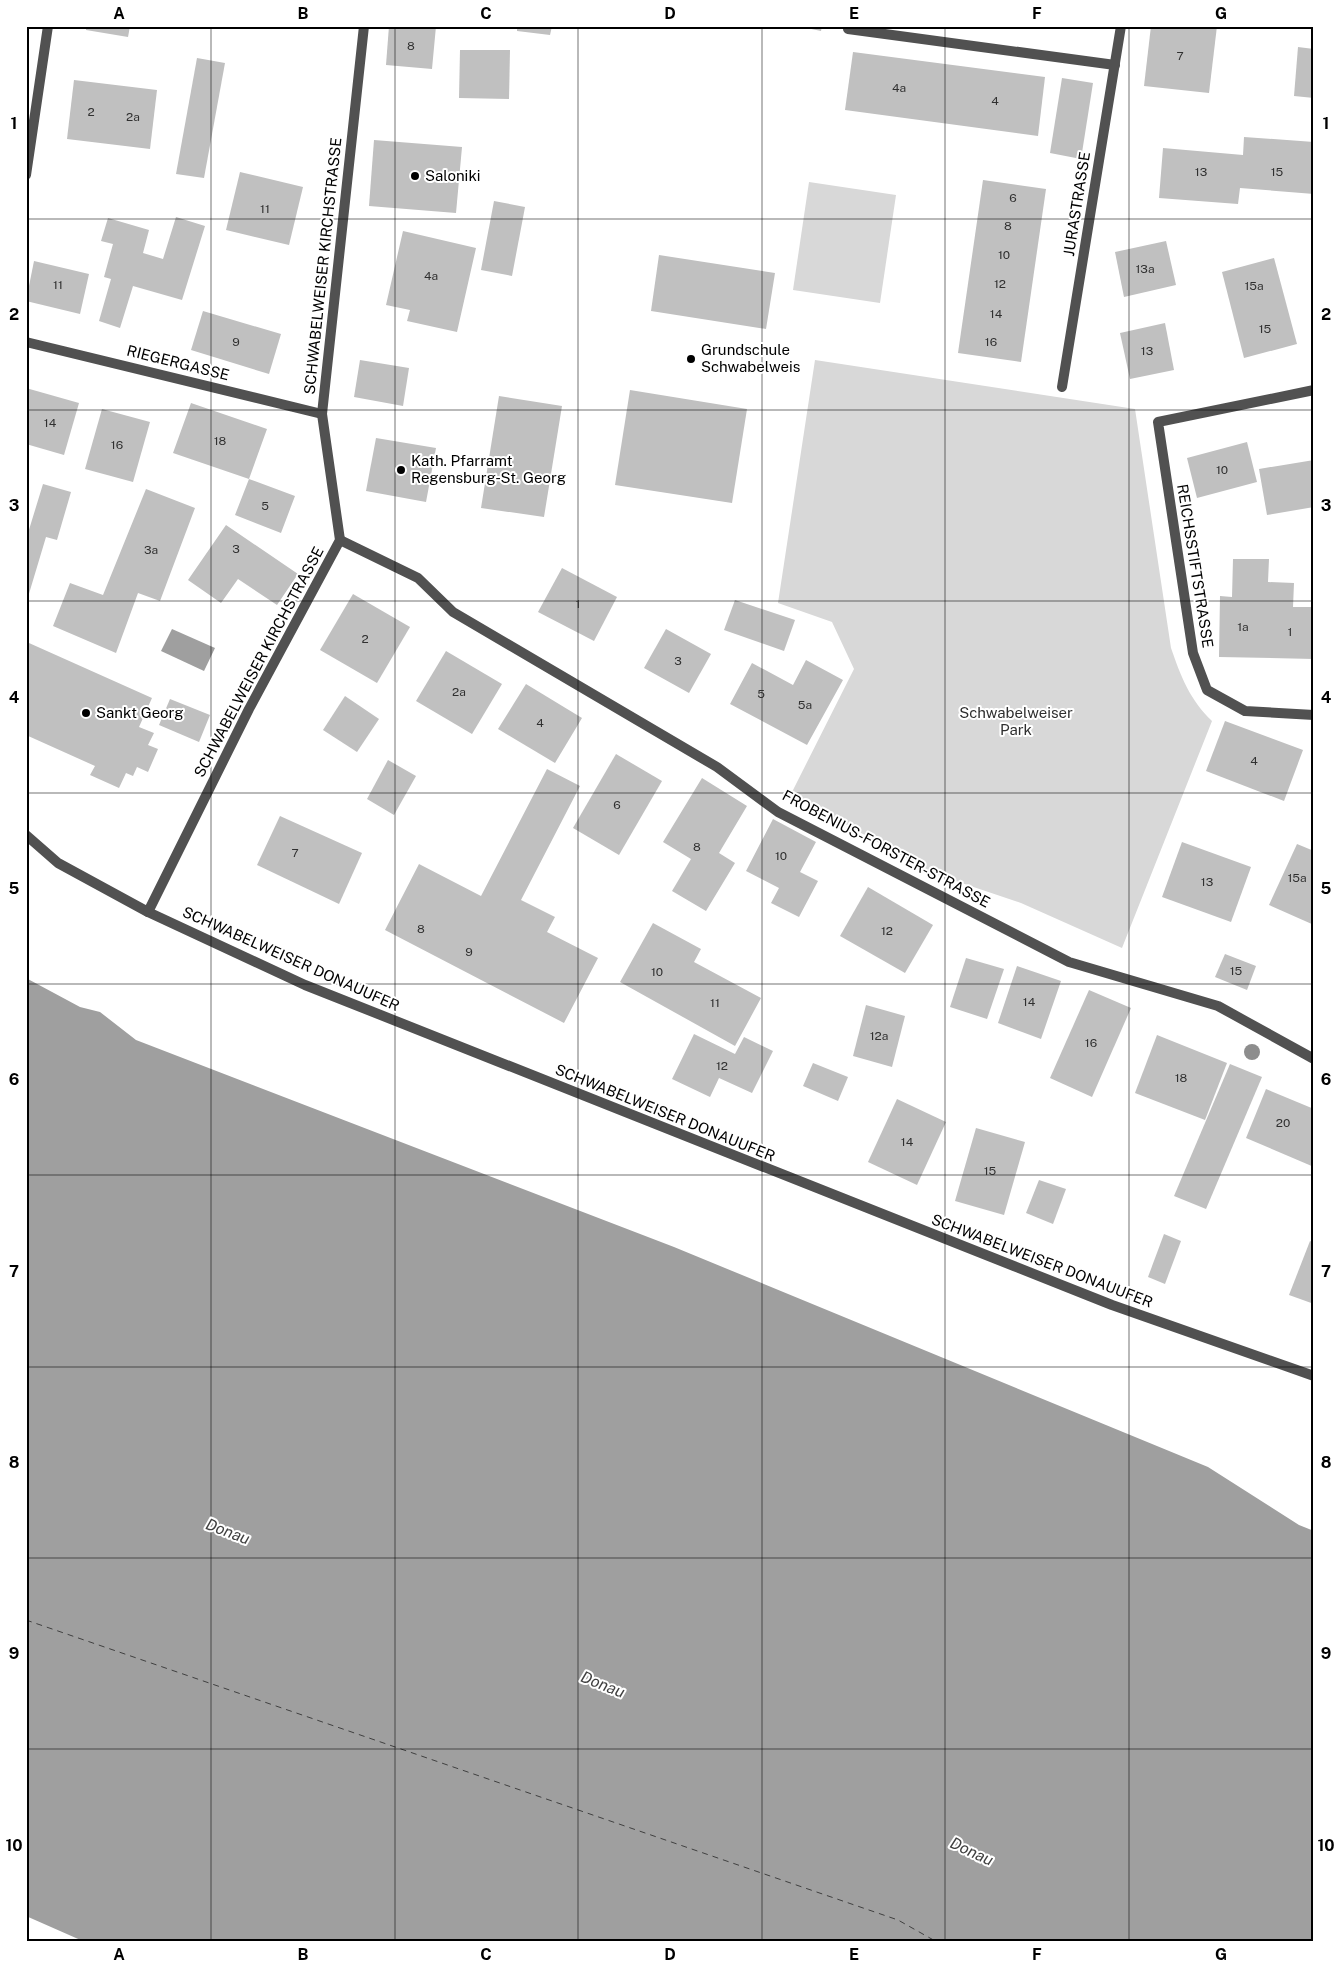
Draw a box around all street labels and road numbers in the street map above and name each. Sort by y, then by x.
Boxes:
street label: SCHWABELWEISER KIRCHSTRASSE [301,137,344,395]
street label: JURASTRASSE [1060,150,1093,257]
street label: RIEGERGASSE [125,342,231,383]
street label: REICHSSTIFTSTRASSE [1174,483,1217,649]
street label: SCHWABELWEISER KIRCHSTRASSE [190,544,327,780]
street label: FROBENIUS-FORSTER-STRASSE [779,786,993,911]
street label: SCHWABELWEISER DONAUUFER [180,903,402,1014]
street label: SCHWABELWEISER DONAUUFER [553,1061,778,1165]
street label: SCHWABELWEISER DONAUUFER [929,1210,1155,1311]

